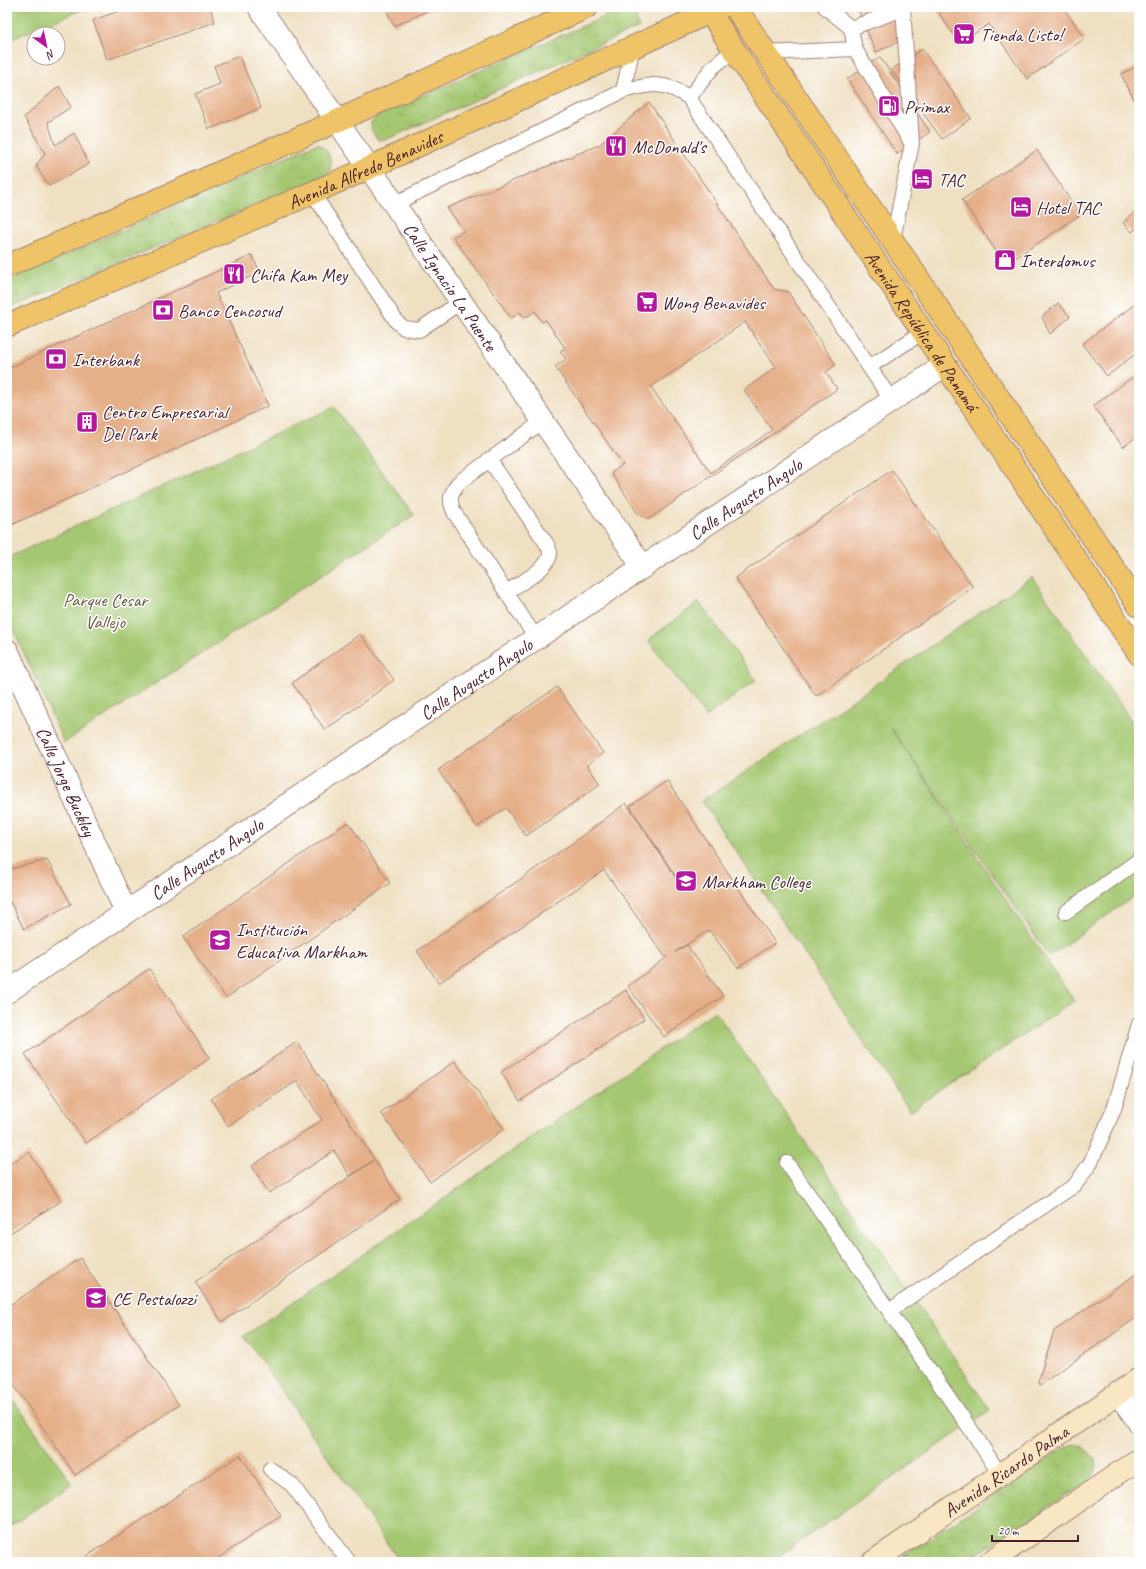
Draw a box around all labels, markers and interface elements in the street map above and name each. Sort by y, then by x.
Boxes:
supermarket icon: Tienda Listo! [951,21,977,47]
place label: Tienda Listo! [980,23,1066,47]
north arrow [26,26,66,66]
text: N [43,47,58,63]
fuel station icon: Primax [876,93,902,119]
place label: Primax [904,95,951,119]
street label: Avenida Alfredo Benavides [284,124,448,215]
restaurant icon: McDonald's [603,133,629,159]
place label: McDonald's [632,135,708,159]
hotel icon: TAC [909,166,935,192]
place label: TAC [938,168,967,192]
hotel icon: Hotel TAC [1008,194,1034,220]
place label: Hotel TAC [1036,196,1103,220]
street label: Calle Ignacio La Puente [398,218,503,357]
street label: Avenida República de Panamá [859,247,985,418]
shop icon: Interdomus [992,247,1018,273]
place label: Interdomus [1020,249,1096,273]
restaurant icon: Chifa Kam Mey [221,261,247,287]
place label: Chifa Kam Mey [250,263,349,287]
supermarket icon: Wong Benavides [634,289,660,315]
place label: Wong Benavides [662,291,766,315]
bank icon: Banco Cencosud [150,297,176,323]
place label: Banco Cencosud [178,299,284,323]
bank icon: Interbank [43,346,69,372]
place label: Interbank [72,348,141,372]
place label: Centro Empresarial Del Park [102,400,231,446]
building icon: Centro Empresarial Del Park [74,409,100,435]
street label: Calle Augusto Angulo [685,452,808,546]
park label: Parque Cesar Vallejo [63,588,149,634]
street label: Calle Augusto Angulo [415,632,539,726]
street label: Calle Jorge Buckley [30,723,102,841]
street label: Calle Augusto Angulo [146,812,269,906]
school or university icon: Markham College [673,868,699,894]
place label: Markham College [702,870,812,894]
place label: Institución Educativa Markham [236,918,368,964]
school or university icon: Institución Educativa Markham [207,927,233,953]
school or university icon: CE Pestalozzi [83,1285,109,1311]
place label: CE Pestalozzi [112,1287,198,1311]
street label: Avenida Ricardo Palma [939,1419,1075,1523]
scale bar [992,1517,1078,1543]
text: 20 m [998,1523,1020,1539]

